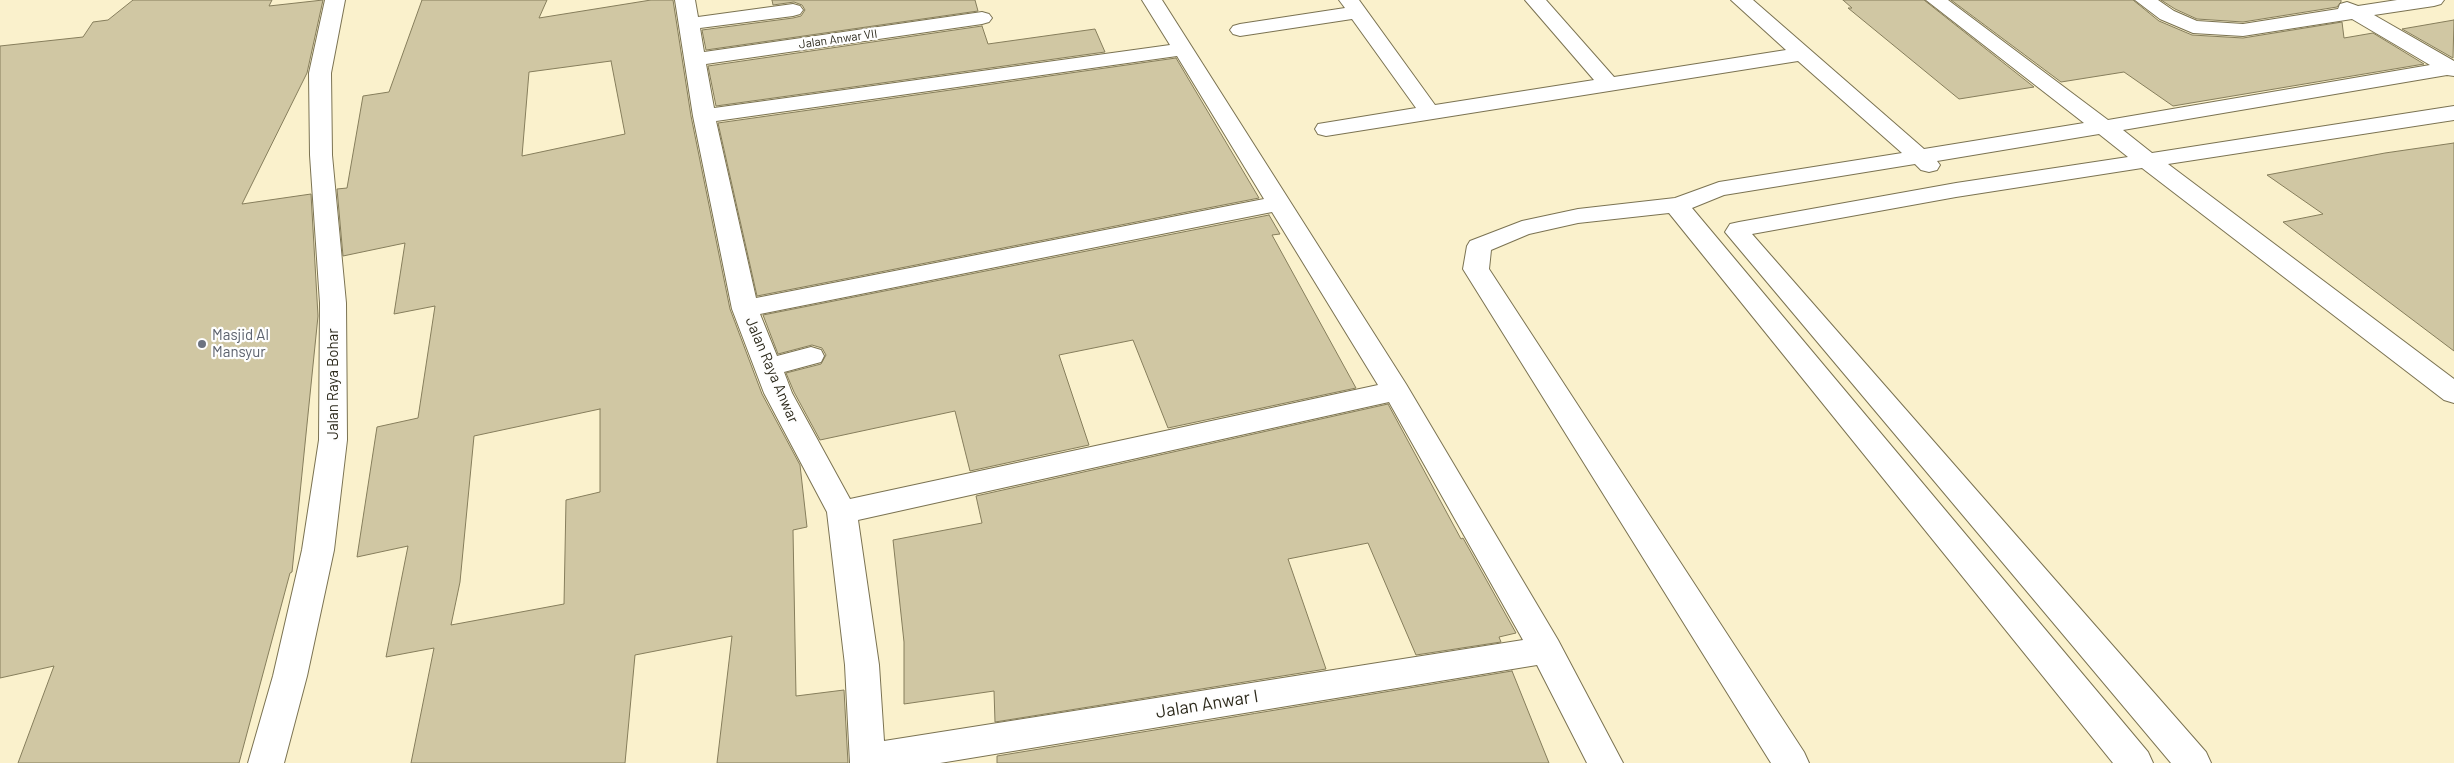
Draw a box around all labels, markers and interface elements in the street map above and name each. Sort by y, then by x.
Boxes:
street label: Jalan Anwar VII [798,26,878,52]
street label: Jalan Raya Anwar [742,314,802,426]
place label: Masjid Al Mansyur [212,326,269,361]
street label: Jalan Raya Bohar [324,328,342,440]
marker: Masjid Al Mansyur [196,338,208,350]
street label: Jalan Anwar I [1154,685,1260,723]

